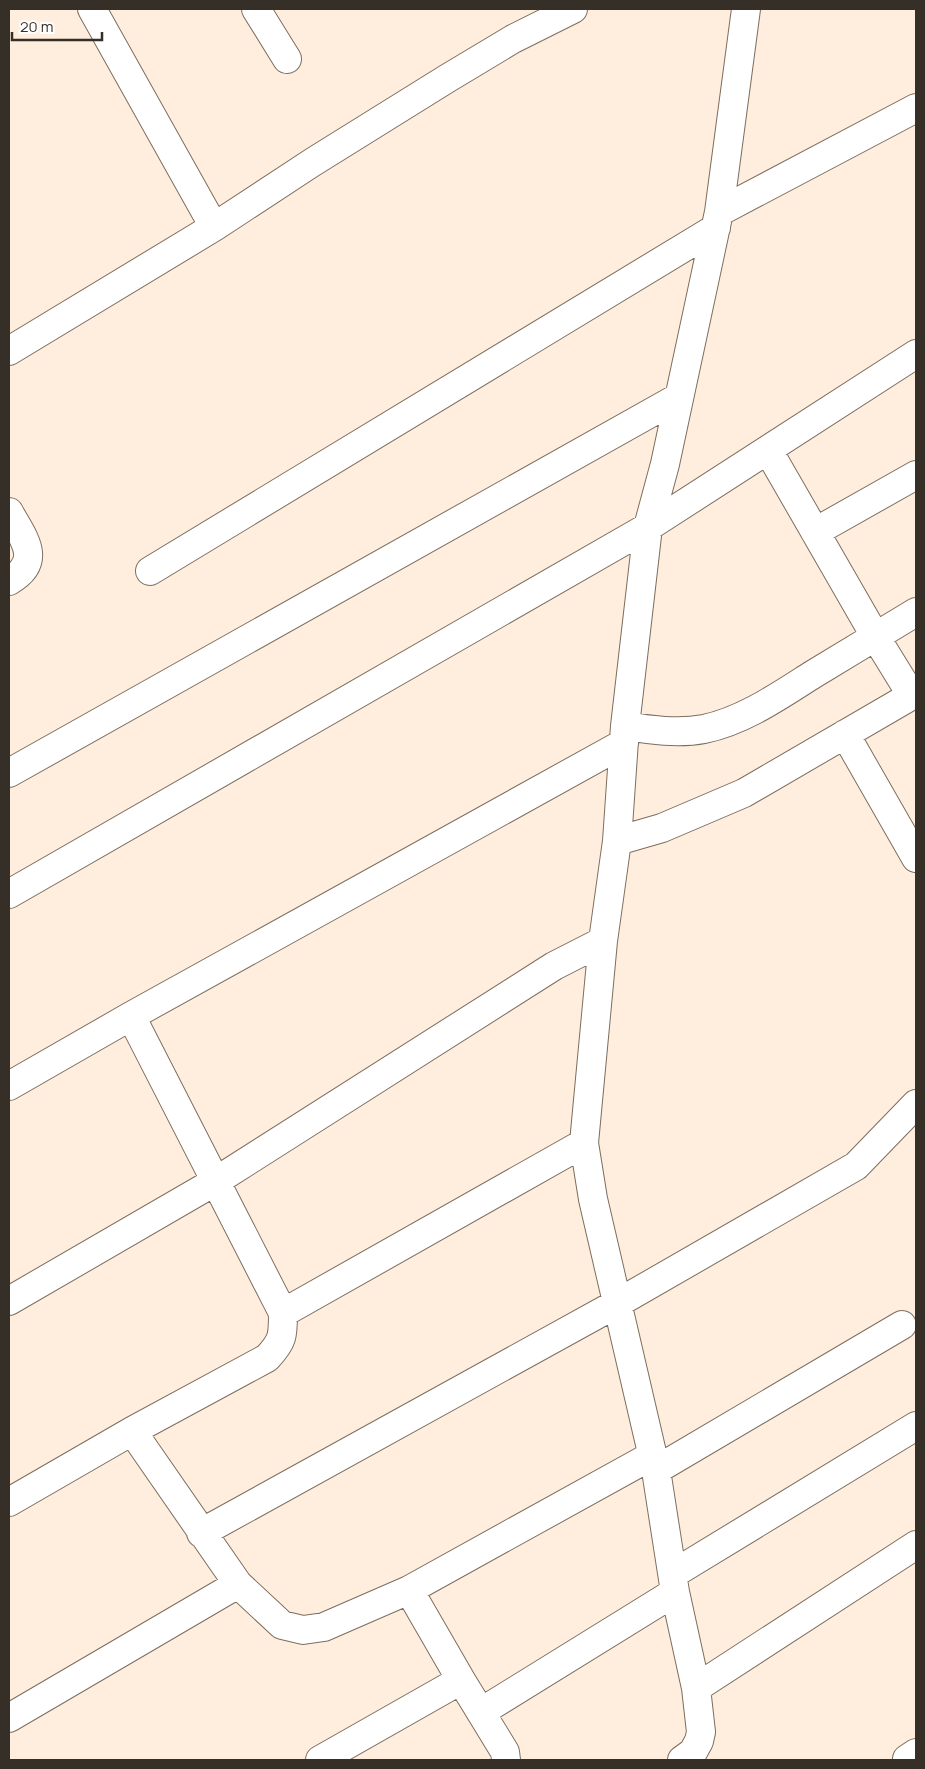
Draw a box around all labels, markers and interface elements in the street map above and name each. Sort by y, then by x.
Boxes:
scale bar [12,10,102,42]
text: 20 m [20,16,53,37]

